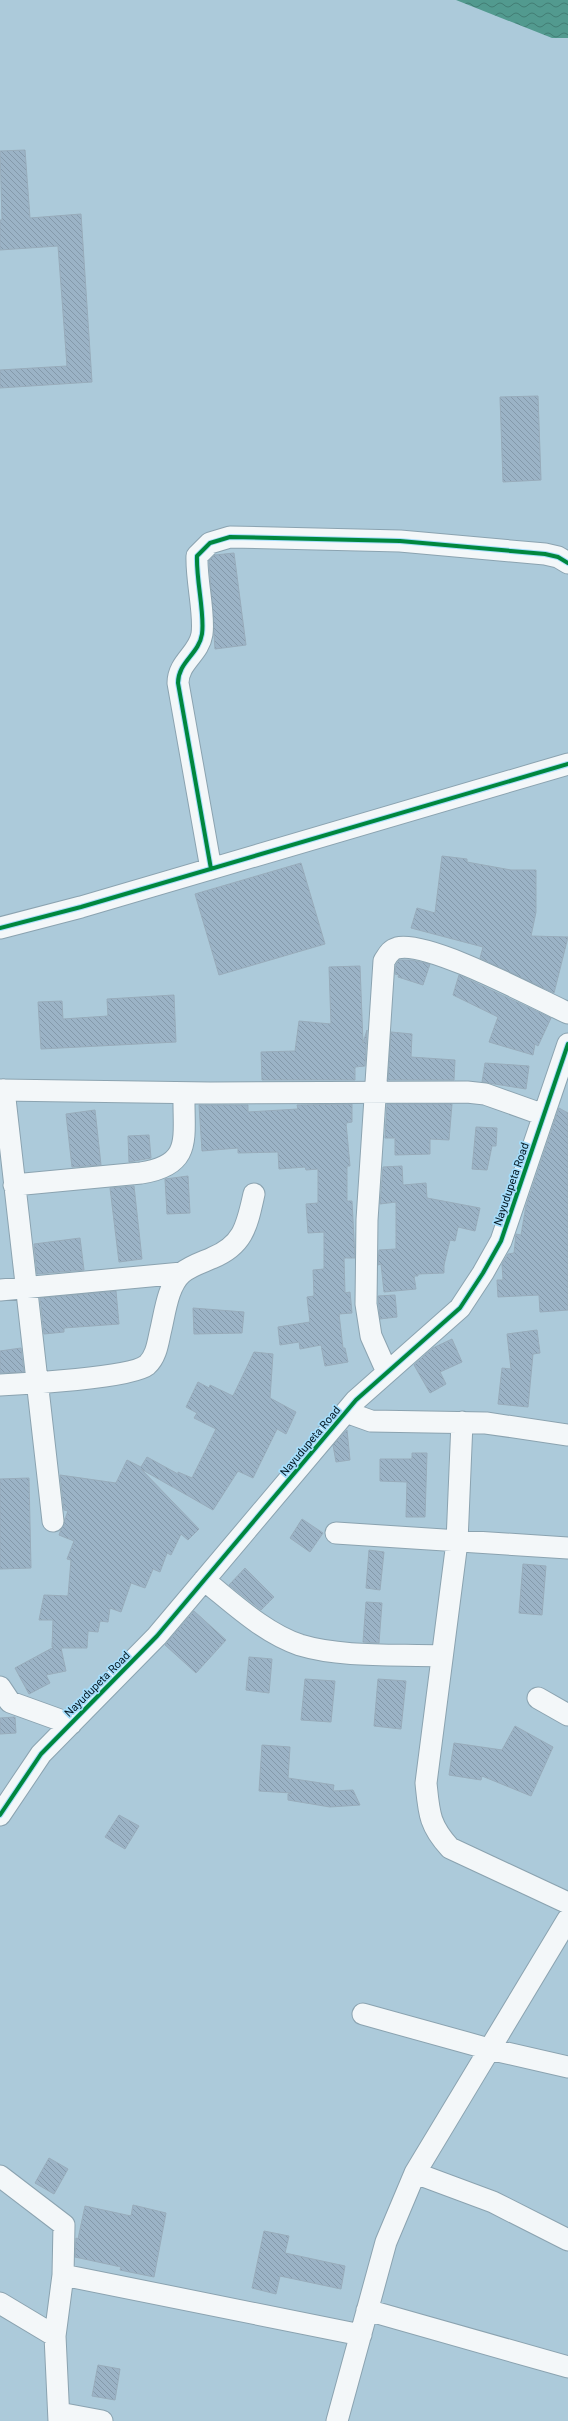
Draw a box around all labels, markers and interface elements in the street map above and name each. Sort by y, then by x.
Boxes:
street label: Nayudupeta Road [491,1141,532,1227]
street label: Nayudupeta Road [277,1404,343,1479]
street label: Nayudupeta Road [62,1649,133,1720]

